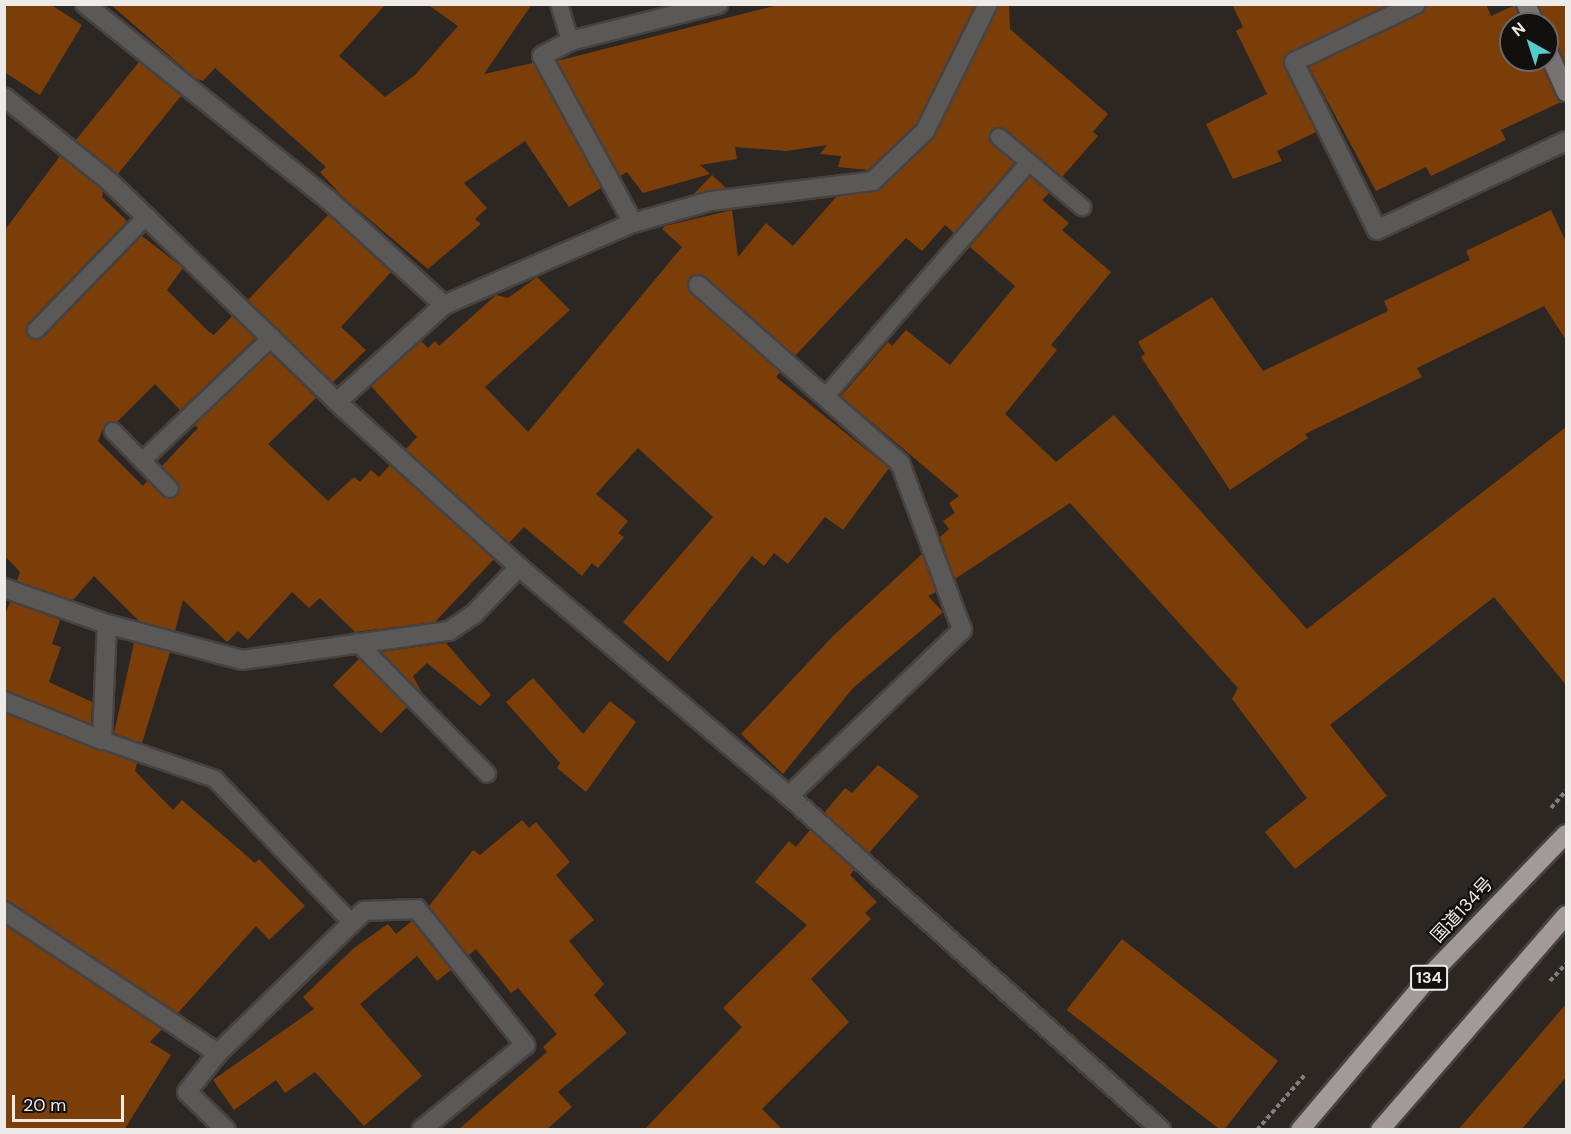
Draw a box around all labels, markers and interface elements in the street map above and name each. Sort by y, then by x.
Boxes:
north arrow [1499,12,1559,72]
text: N [1507,17,1530,41]
street label: 国道134号 [1426,873,1498,947]
road number: 134 [1410,965,1448,991]
scale bar [15,1083,128,1121]
text: 20 m [23,1093,66,1117]

